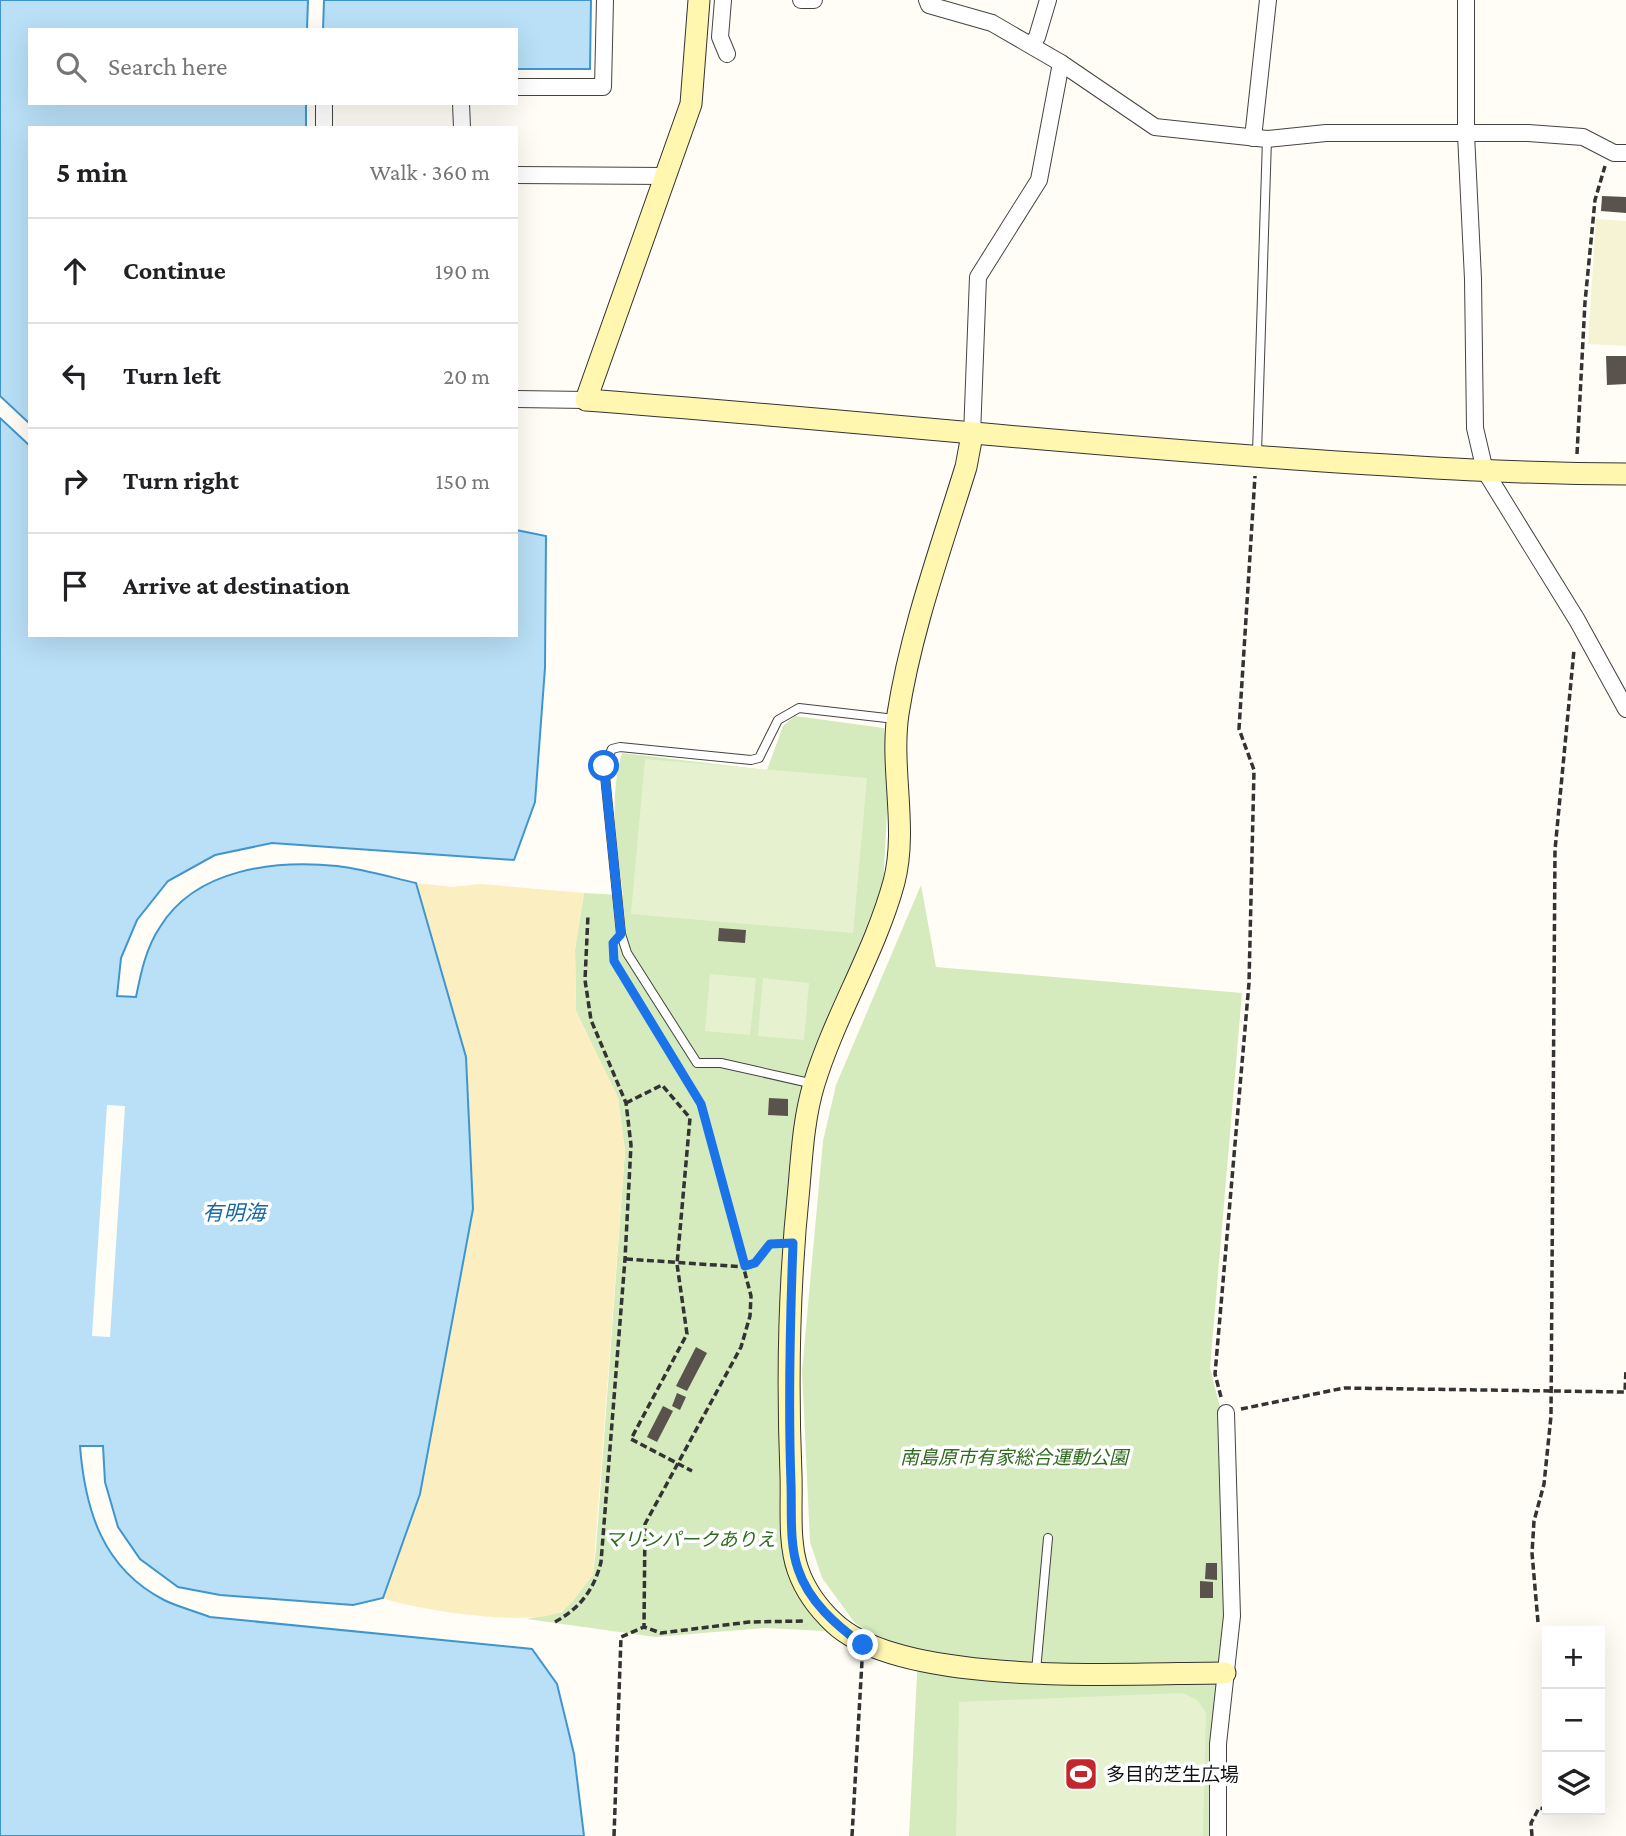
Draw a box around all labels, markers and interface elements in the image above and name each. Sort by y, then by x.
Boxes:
search box [28,28,518,105]
icon: search [52,48,90,86]
text: Search here [108,52,227,81]
text: 5 min [56,155,128,188]
text: Walk · 360 m [370,159,490,185]
icon: ahead [56,252,94,290]
text: Continue [123,256,226,285]
text: 190 m [435,258,490,284]
icon: left [56,357,94,395]
text: Turn left [123,361,221,390]
text: 20 m [443,363,490,389]
icon: right [56,462,94,500]
text: Turn right [123,466,239,495]
text: 150 m [436,468,490,494]
icon: arrive [56,567,94,605]
text: Arrive at destination [123,571,350,600]
route start [588,750,619,781]
water label: 有明海 [203,1201,268,1225]
park label: 南島原市有家総合運動公園 [900,1447,1131,1468]
park label: マリンパークありえ [604,1529,776,1550]
map controls [1542,1626,1605,1815]
button: + [1542,1626,1605,1689]
route end [847,1629,878,1660]
button: − [1542,1689,1605,1752]
button: layers [1542,1752,1605,1815]
sports icon: 多目的芝生広場 [1062,1755,1100,1793]
place label: 多目的芝生広場 [1106,1764,1239,1785]

